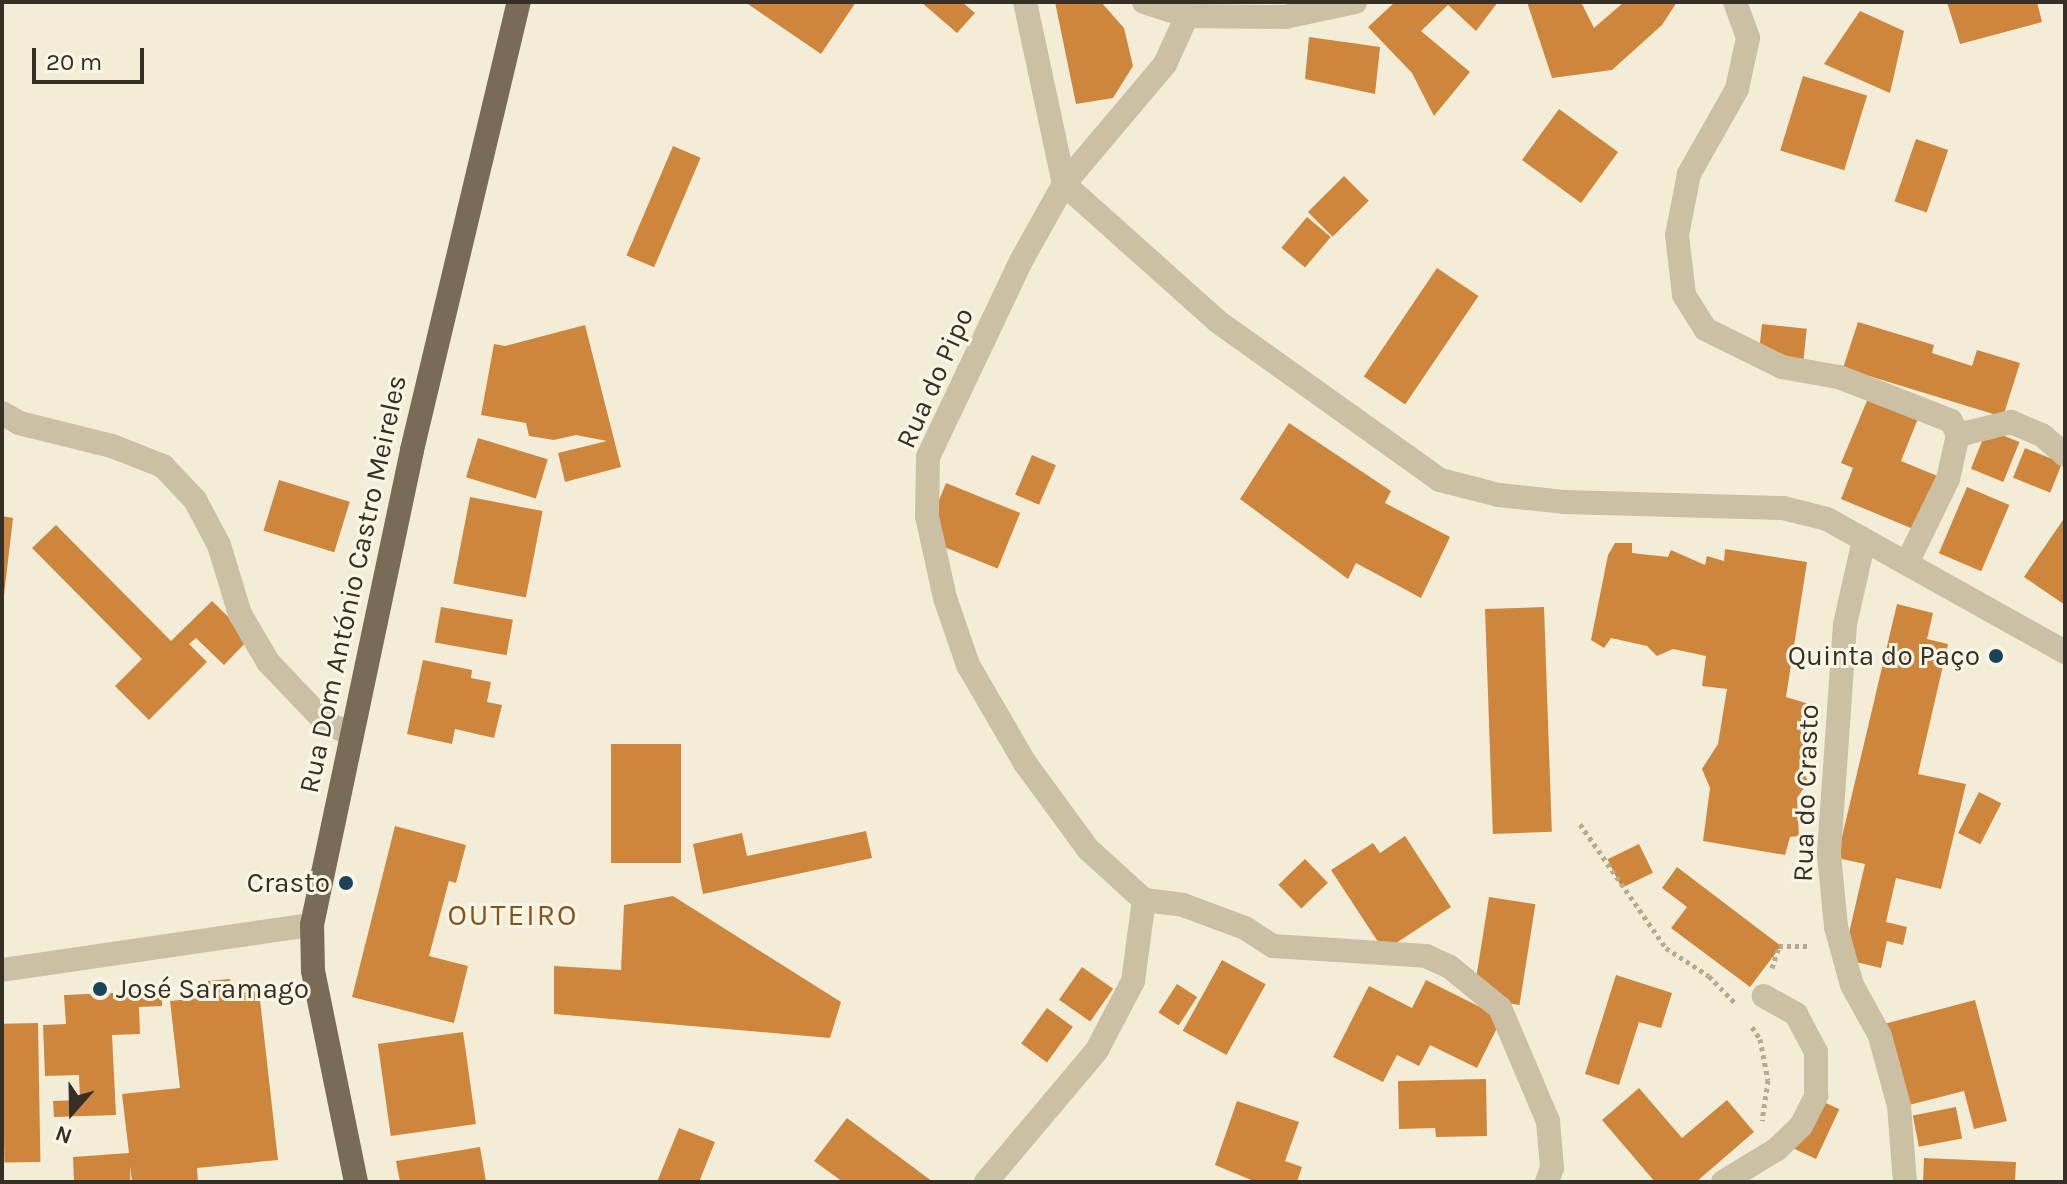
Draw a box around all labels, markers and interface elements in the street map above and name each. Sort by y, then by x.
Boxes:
scale bar [36,32,148,82]
text: 20 m [46,48,102,76]
street label: Rua do Pipo [889,303,981,453]
street label: Rua Dom António Castro Meireles [292,372,414,796]
place label: Quinta do Paço [1788,639,1980,673]
marker: Quinta do Paço [1987,647,2005,665]
street label: Rua do Crasto [1786,703,1826,883]
place label: Crasto [247,866,330,900]
marker: Crasto [337,874,355,892]
district label: OUTEIRO [448,897,578,933]
place label: José Saramago [116,972,309,1006]
marker: José Saramago [91,980,109,998]
north arrow [32,1072,112,1152]
text: N [52,1120,76,1149]

